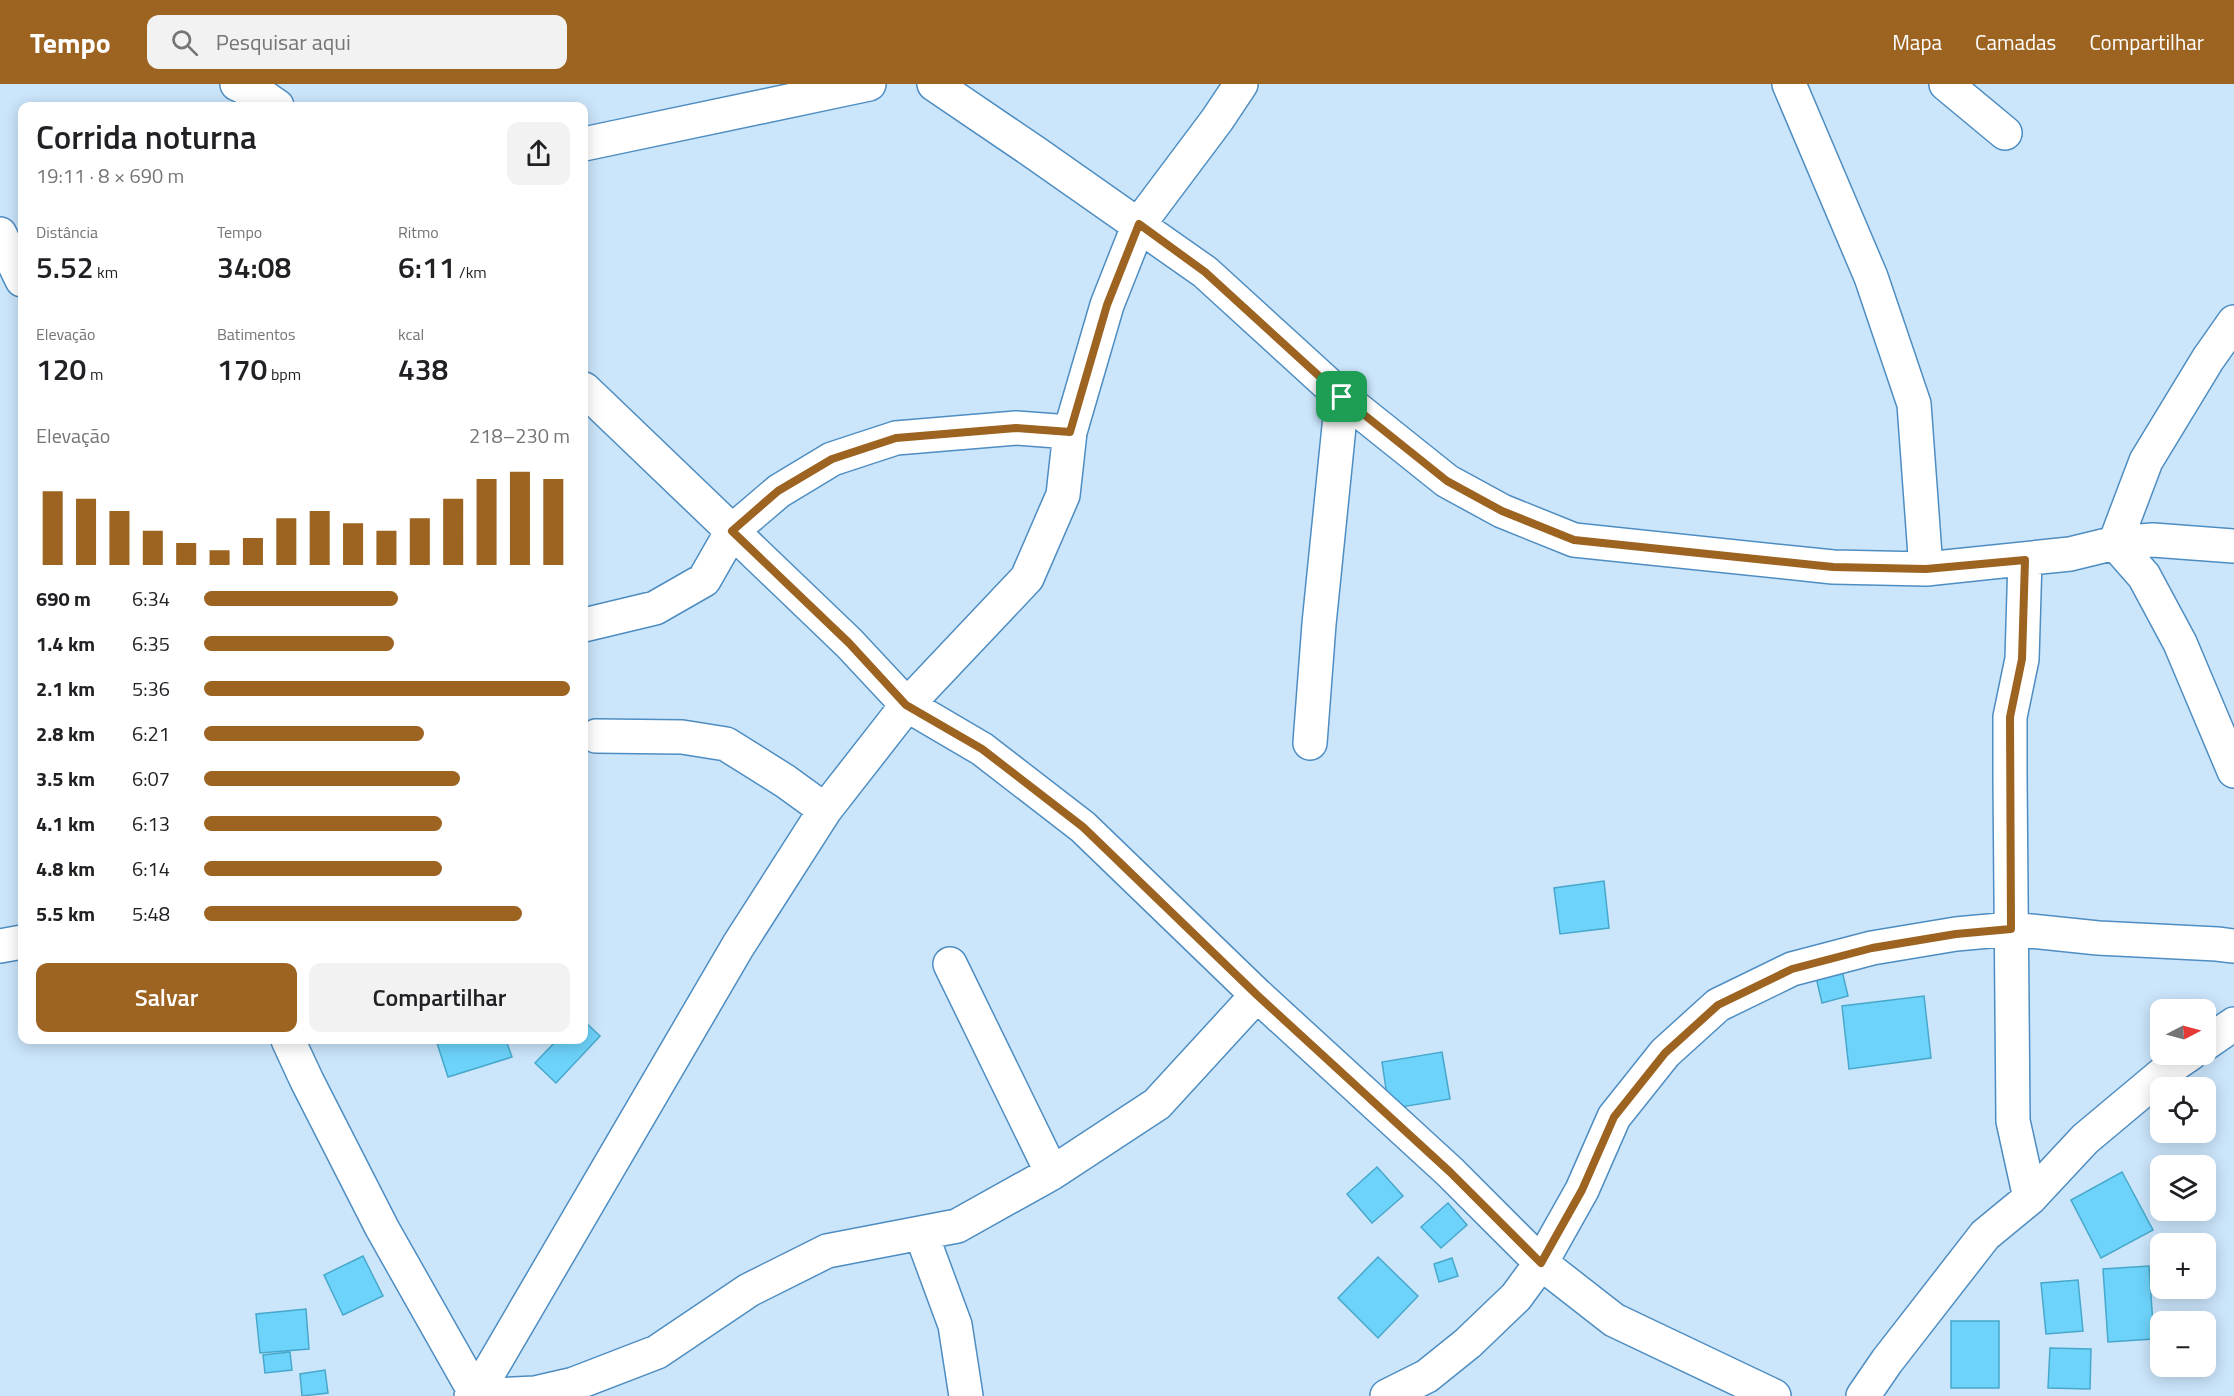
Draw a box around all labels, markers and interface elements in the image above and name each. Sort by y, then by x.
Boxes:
search box [147,15,567,69]
text: Tempo [30,21,111,64]
text: Pesquisar aqui [216,25,351,59]
icon: search [168,26,201,59]
text: Mapa [1892,26,1942,58]
text: Camadas [1975,26,2056,58]
text: Compartilhar [2089,26,2204,58]
text: Corrida noturna [36,112,257,162]
button: share [507,122,570,185]
text: 19:11 · 8 × 690 m [36,160,184,191]
text: Distância [36,220,98,244]
text: Tempo [217,220,262,244]
text: Ritmo [398,220,439,244]
text: 5.52 [36,244,94,290]
text: 34:08 [217,244,291,290]
text: 6:11 [398,244,456,290]
text: km [94,260,118,284]
text: /km [456,260,487,284]
text: Elevação [36,322,96,346]
text: Batimentos [217,322,296,346]
text: kcal [398,322,424,346]
text: 120 [36,346,86,392]
text: 170 [217,346,267,392]
text: 438 [398,346,448,392]
text: m [86,362,103,386]
text: bpm [267,362,301,386]
pin [1316,371,1367,422]
icon: arrive [1325,380,1358,413]
text: Elevação [36,420,110,451]
text: 218–230 m [469,420,570,451]
text: 690 m [36,583,91,614]
text: 6:34 [132,583,170,614]
text: 1.4 km [36,628,95,659]
text: 6:35 [132,628,170,659]
text: 2.1 km [36,673,95,704]
text: 5:36 [132,673,170,704]
text: 2.8 km [36,718,95,749]
text: 6:21 [132,718,170,749]
text: 3.5 km [36,763,95,794]
text: 6:07 [132,763,170,794]
text: 4.1 km [36,808,95,839]
text: 6:13 [132,808,170,839]
text: 4.8 km [36,853,95,884]
text: 6:14 [132,853,170,884]
text: 5.5 km [36,898,95,929]
text: 5:48 [132,898,170,929]
button: Salvar [36,963,297,1032]
button: Compartilhar [309,963,570,1032]
north arrow [2150,999,2216,1065]
map controls [2150,999,2216,1377]
button: locate [2150,1077,2216,1143]
button: layers [2150,1155,2216,1221]
button: + [2150,1233,2216,1299]
button: − [2150,1311,2216,1377]

